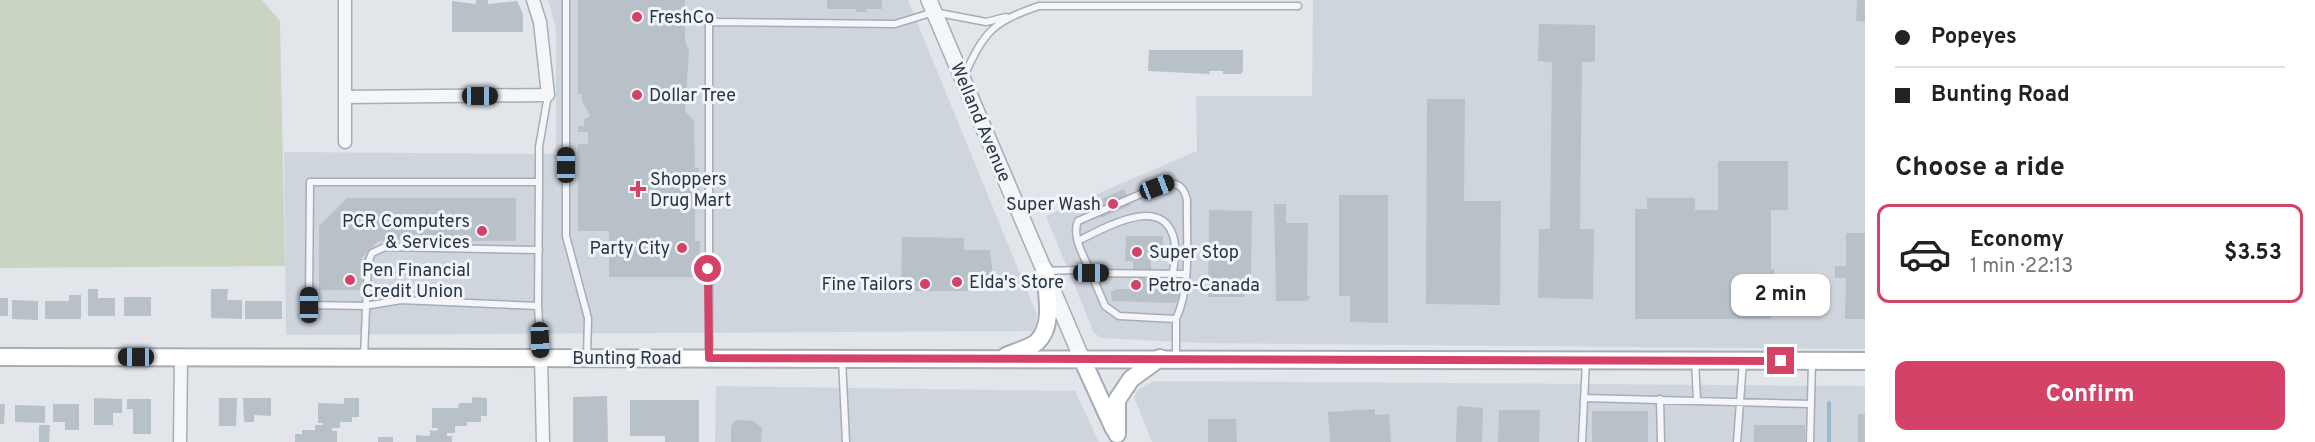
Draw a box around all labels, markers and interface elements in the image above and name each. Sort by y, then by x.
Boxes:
place label: FreshCo [649,7,714,30]
marker: FreshCo [630,10,644,24]
text: Popeyes [1931,24,2017,51]
street label: Welland Avenue [944,59,1015,186]
text: Bunting Road [1931,82,2070,109]
place label: Dollar Tree [649,85,736,108]
car [462,87,498,105]
marker: Dollar Tree [630,88,644,102]
car [557,147,575,183]
text: Choose a ride [1895,151,2065,185]
place label: Shoppers Drug Mart [650,169,731,213]
car [1137,172,1177,202]
marker: Shoppers Drug Mart [631,182,645,196]
place label: Super Wash [1006,194,1101,217]
marker: Super Wash [1106,197,1120,211]
place label: PCR Computers & Services [342,211,470,255]
marker: PCR Computers & Services [475,224,489,238]
icon: car [1898,227,1952,281]
text: Economy [1970,227,2064,254]
place label: Party City [590,238,670,261]
text: $3.53 [2224,240,2282,267]
marker: Party City [675,241,689,255]
place label: Super Stop [1149,242,1239,265]
marker: Super Stop [1130,245,1144,259]
text: 1 min · 22:13 [1970,254,2073,280]
route start [694,255,721,282]
place label: Pen Financial Credit Union [362,260,470,304]
car [1073,264,1109,282]
place label: Elda's Store [969,272,1064,295]
marker: Pen Financial Credit Union [343,273,357,287]
place label: Fine Tailors [821,274,913,297]
callout: 2 min [1732,274,1830,316]
marker: Elda's Store [950,275,964,289]
place label: Petro-Canada [1148,275,1260,298]
marker: Fine Tailors [918,277,932,291]
marker: Petro-Canada [1129,278,1143,292]
text: 2 min [1754,282,1807,308]
car [300,287,318,323]
car [530,322,550,358]
route end [1767,347,1794,374]
car [118,348,154,366]
street label: Bunting Road [572,348,682,371]
button: Confirm [1895,361,2285,430]

